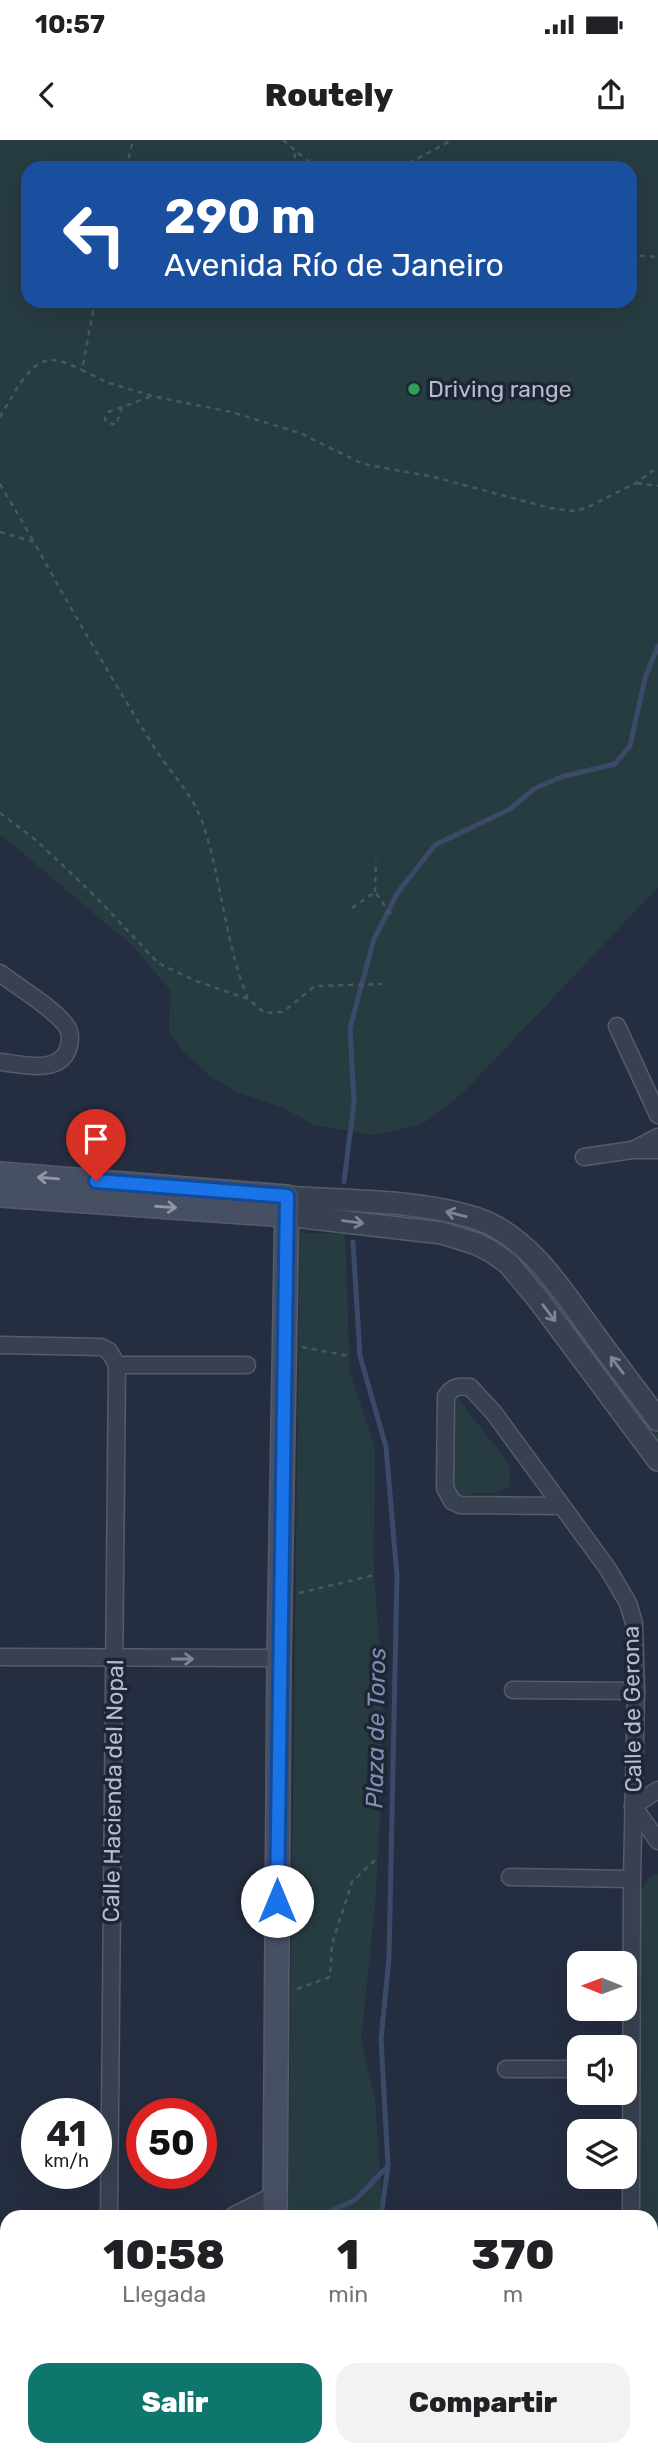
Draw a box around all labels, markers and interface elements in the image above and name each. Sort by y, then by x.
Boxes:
text: 10:57 [35,9,105,40]
icon: back [28,76,66,114]
text: Routely [265,76,393,114]
icon: share [592,76,630,114]
text: 290 m [164,187,316,245]
icon: left [49,189,140,280]
text: Avenida Río de Janeiro [164,246,504,284]
place label: Driving range [428,375,572,403]
marker: Driving range [406,381,422,397]
pin [66,1109,126,1181]
icon: arrive [77,1120,115,1158]
one-way arrow [37,1171,59,1184]
one-way arrow [154,1201,177,1214]
one-way arrow [445,1207,468,1220]
one-way arrow [341,1216,364,1229]
one-way arrow [542,1303,556,1322]
one-way arrow [610,1356,625,1375]
street label: Calle de Gerona [617,1625,647,1793]
water label: Plaza de Toros [361,1647,391,1809]
one-way arrow [171,1652,194,1666]
street label: Calle Hacienda del Nopal [97,1659,129,1923]
position arrow [240,1864,314,1938]
north arrow [567,1951,637,2021]
map controls [567,1951,637,2189]
button: sound [567,2035,637,2105]
speed limit sign: 50 [126,2098,217,2189]
text: 41 [46,2113,87,2155]
button: layers [567,2119,637,2189]
text: km/h [44,2150,89,2172]
text: 10:58 [103,2230,225,2280]
text: 1 [337,2230,359,2280]
text: 370 [471,2230,555,2280]
text: Llegada [122,2280,206,2308]
text: min [328,2280,368,2308]
text: m [503,2280,523,2308]
button: Salir [28,2363,322,2443]
button: Compartir [336,2363,630,2443]

